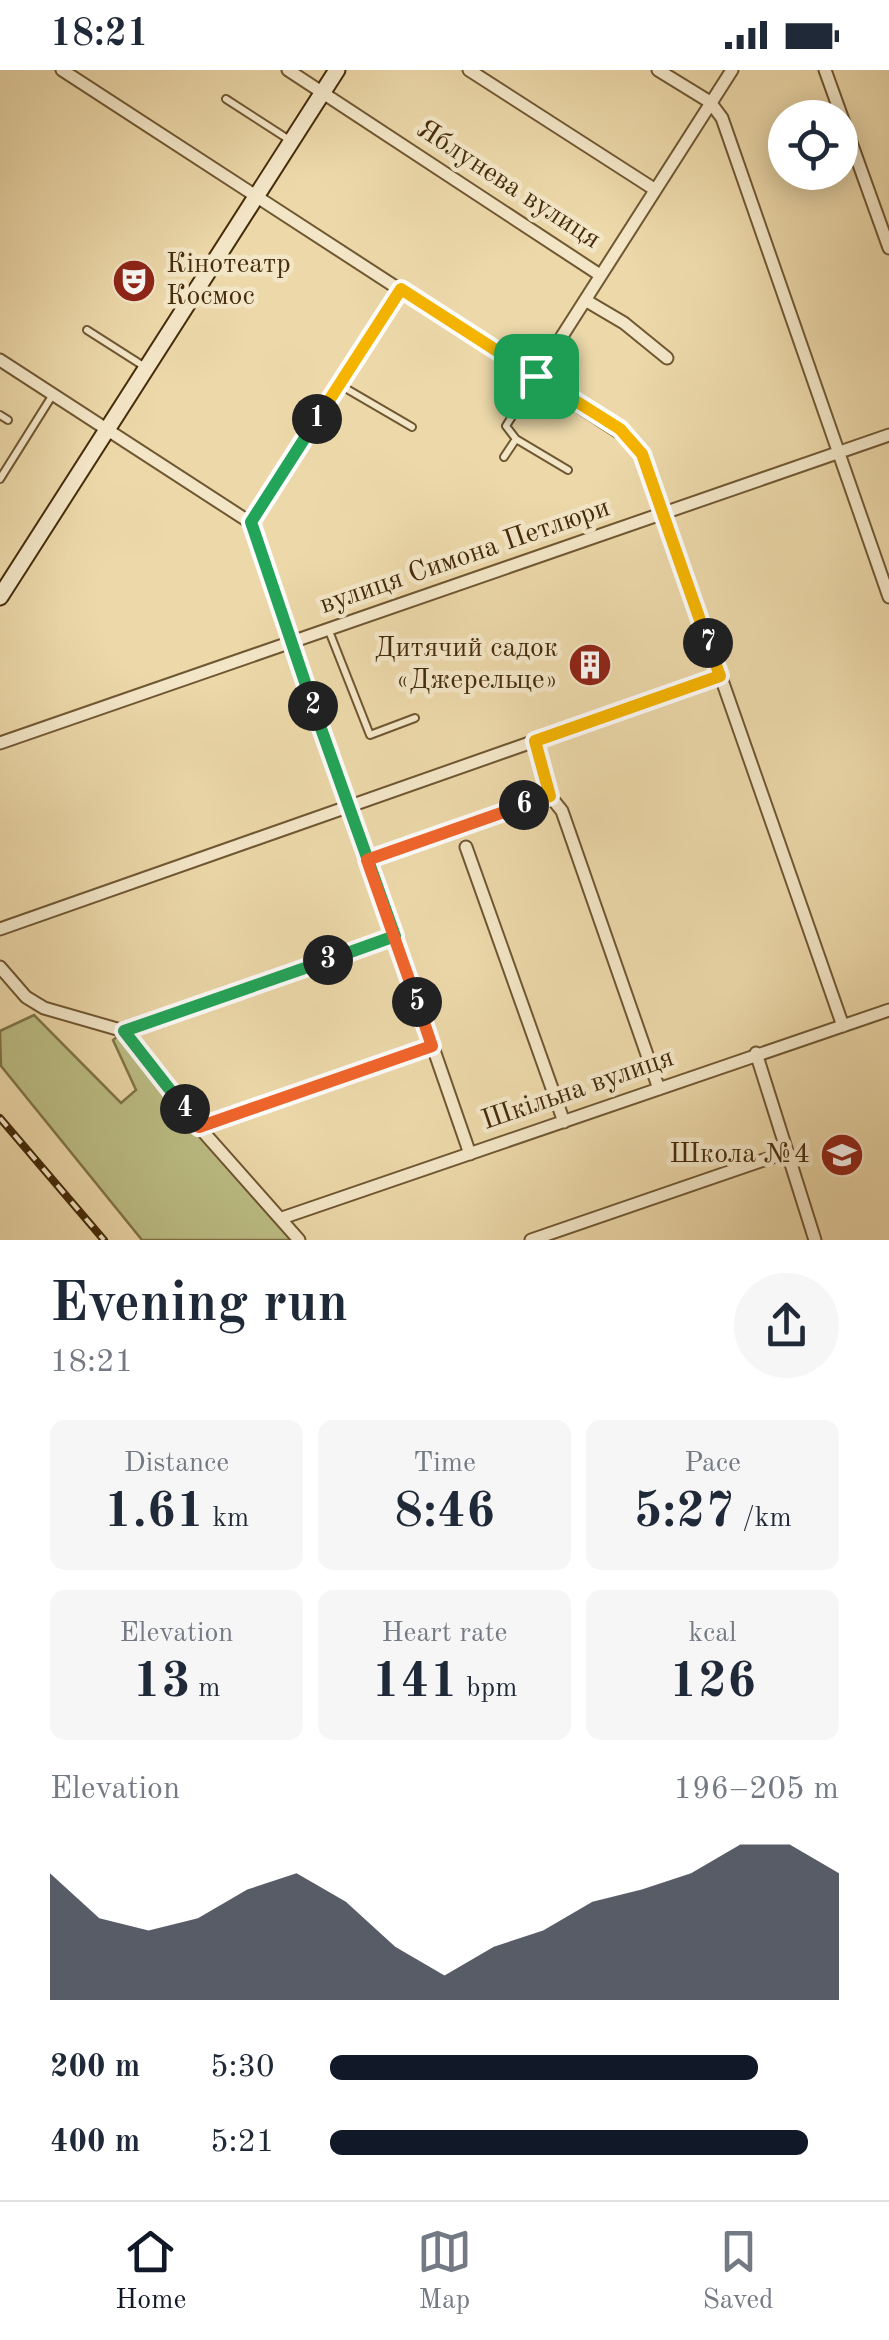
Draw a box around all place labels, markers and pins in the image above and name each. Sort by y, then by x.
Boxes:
place label: Кінотеатр Космос [166,251,291,311]
theatre icon: Кінотеатр Космос [111,258,157,304]
pin [494,334,579,419]
pin: 1 [292,394,342,444]
pin: 7 [683,618,733,668]
place label: Дитячий садок «Джерельце» [375,635,558,695]
building icon: Дитячий садок «Джерельце» [567,642,613,688]
pin: 2 [288,681,338,731]
pin: 6 [499,780,549,830]
pin: 3 [303,935,353,985]
pin: 5 [392,977,442,1027]
pin: 4 [160,1084,210,1134]
school or university icon: Школа №4 [819,1132,865,1178]
place label: Школа №4 [669,1141,810,1169]

